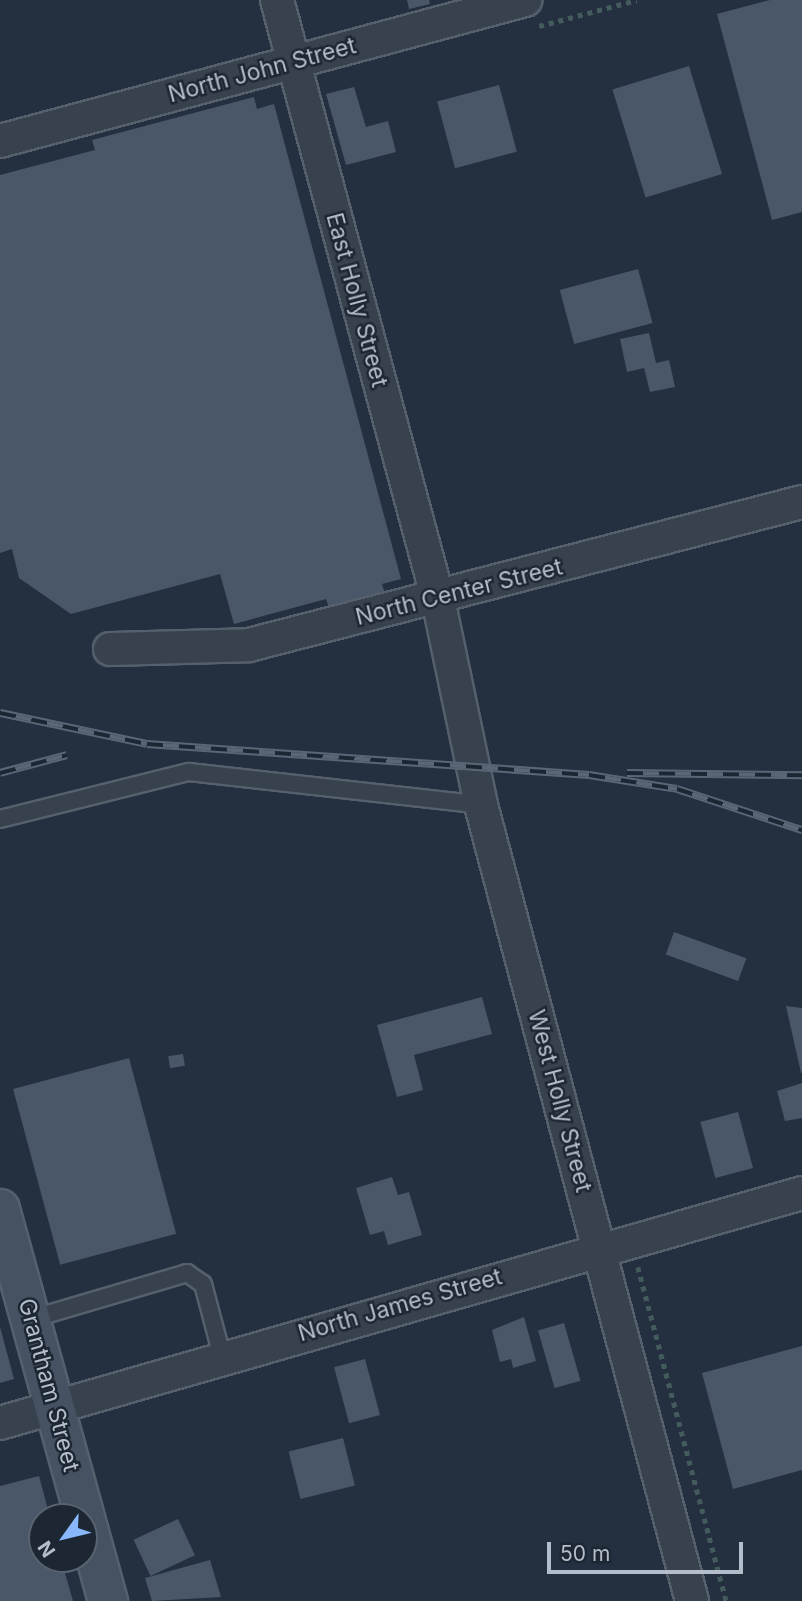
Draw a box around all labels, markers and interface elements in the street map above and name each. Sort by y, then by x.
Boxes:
street label: North John Street [165,32,359,108]
street label: East Holly Street [320,210,394,390]
street label: North Center Street [353,553,565,631]
street label: West Holly Street [522,1007,598,1195]
street label: North James Street [295,1263,505,1347]
street label: Grantham Street [13,1296,85,1474]
north arrow [28,1503,98,1573]
scale bar [550,1528,746,1572]
text: N [33,1536,60,1561]
text: 50 m [560,1541,610,1566]

